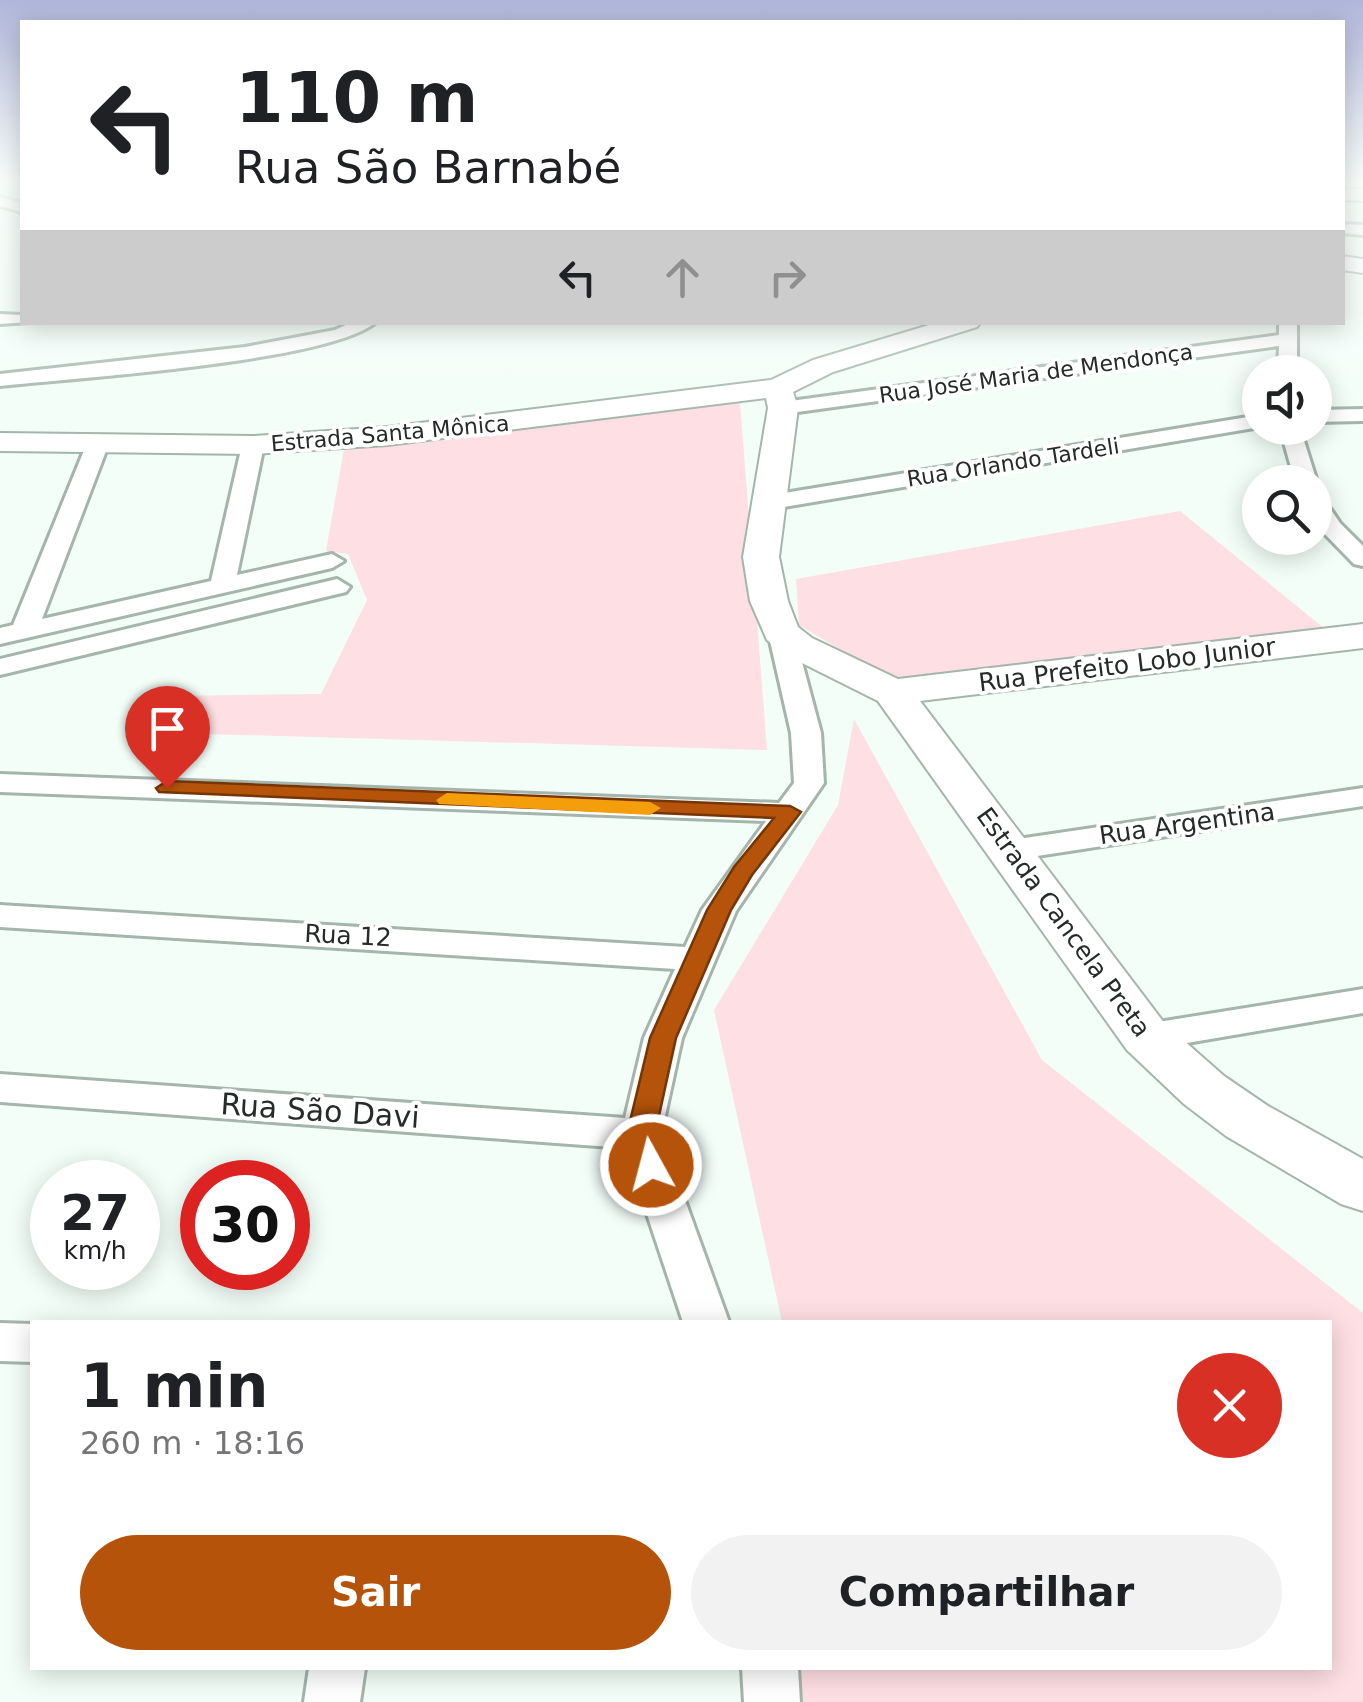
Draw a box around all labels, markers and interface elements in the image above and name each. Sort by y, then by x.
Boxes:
text: 110 m [235,57,478,139]
icon: left [70,60,200,190]
text: Rua São Barnabé [235,141,621,194]
icon: left [550,250,605,305]
icon: ahead [655,250,710,305]
icon: right [760,250,815,305]
street label: Rua José Maria de Mendonça [878,339,1195,408]
map controls [1242,355,1332,555]
button: sound [1242,355,1332,445]
street label: Estrada Santa Mônica [270,411,510,456]
street label: Rua Orlando Tardeli [905,433,1121,492]
button: search [1242,465,1332,555]
street label: Rua Prefeito Lobo Junior [977,632,1278,697]
pin [125,686,210,789]
icon: arrive [140,701,195,756]
street label: Rua Argentina [1097,797,1277,850]
street label: Estrada Cancela Preta [971,802,1156,1043]
street label: Rua 12 [304,919,392,952]
street label: Rua São Davi [219,1086,421,1135]
position arrow [599,1113,703,1217]
speed limit sign: 30 [180,1160,310,1290]
text: 27 [60,1184,130,1242]
text: km/h [63,1236,127,1265]
text: 1 min [80,1351,268,1421]
button: close [1177,1353,1282,1458]
text: 260 m · 18:16 [80,1424,305,1462]
button: Sair [80,1535,671,1650]
button: Compartilhar [691,1535,1282,1650]

